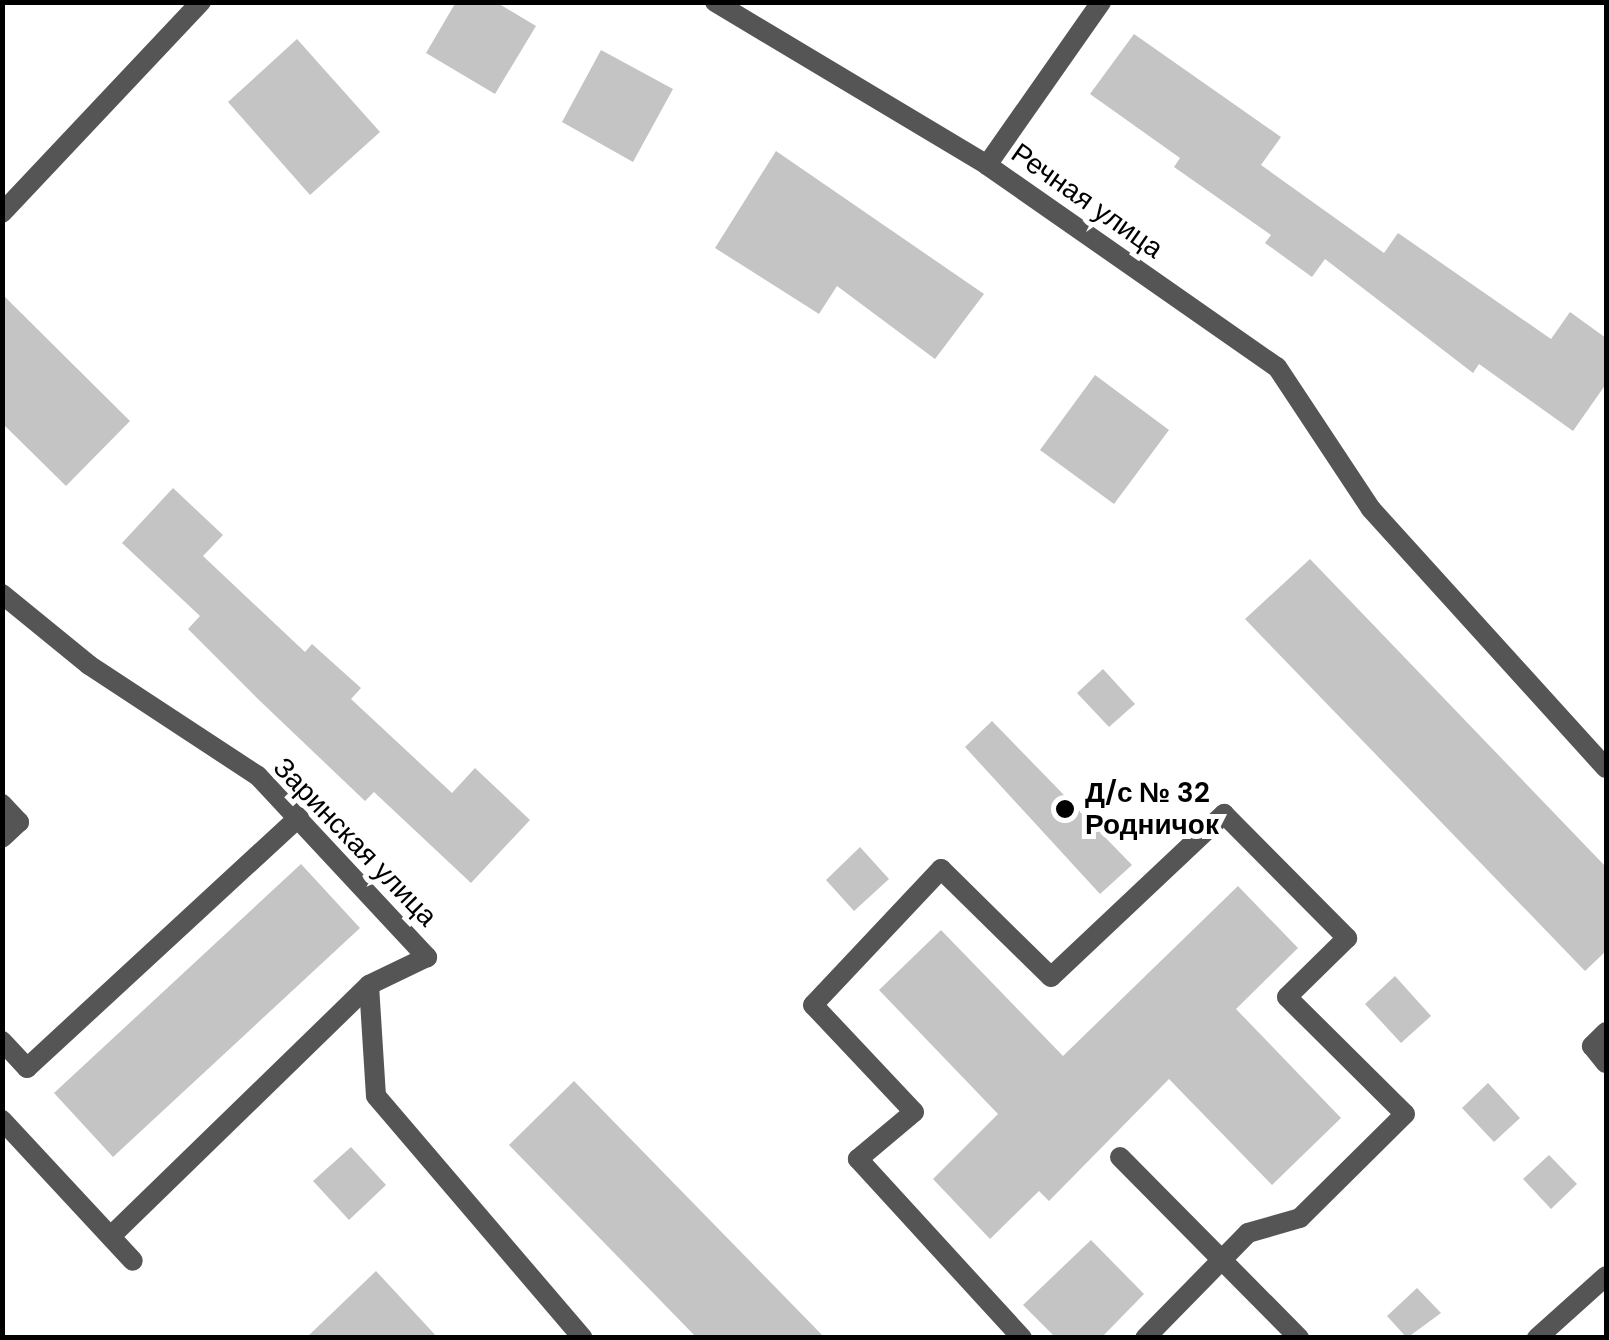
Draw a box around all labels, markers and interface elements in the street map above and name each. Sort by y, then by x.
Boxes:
street label: Речная улица [1005,136,1169,266]
street label: Заринская улица [266,751,444,933]
place label: Д/с № 32 Родничок [1085,776,1219,842]
marker: Д/с № 32 Родничок [1054,798,1076,820]

